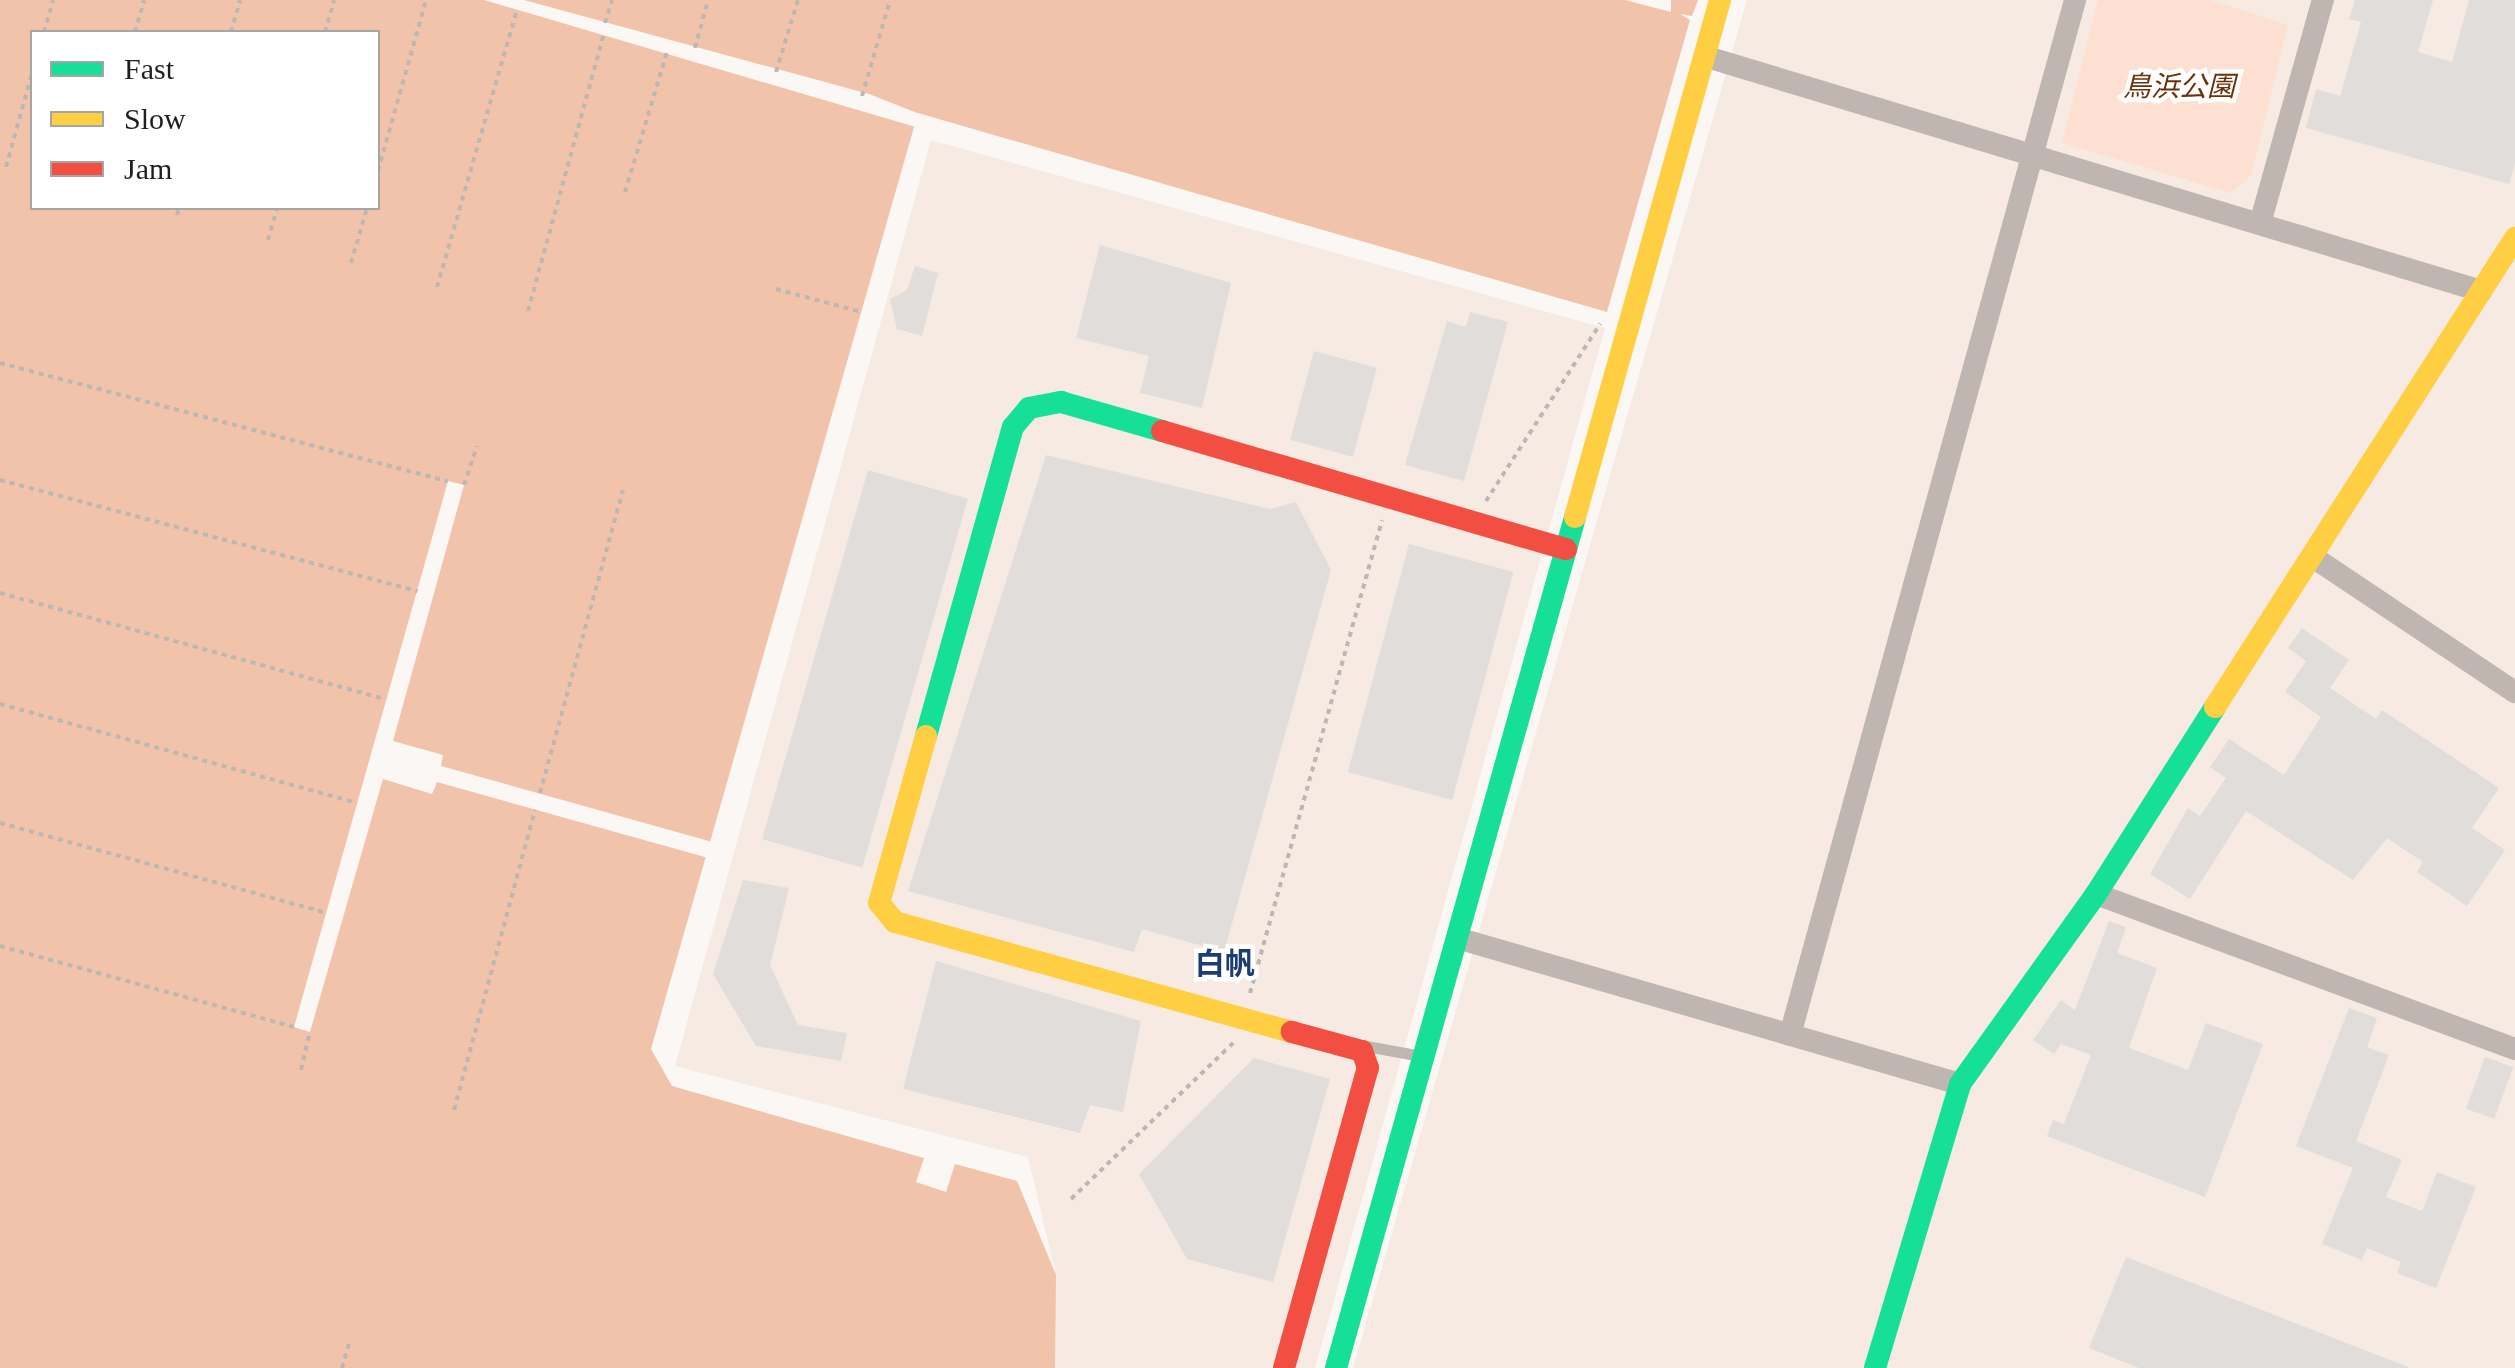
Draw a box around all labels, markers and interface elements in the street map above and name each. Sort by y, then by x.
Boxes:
legend [30,30,380,210]
text: Fast [124,52,174,85]
park label: 鳥浜公園 [2123,70,2235,104]
text: Slow [124,102,186,135]
text: Jam [124,152,172,185]
district label: 白帆 [1195,946,1255,982]

